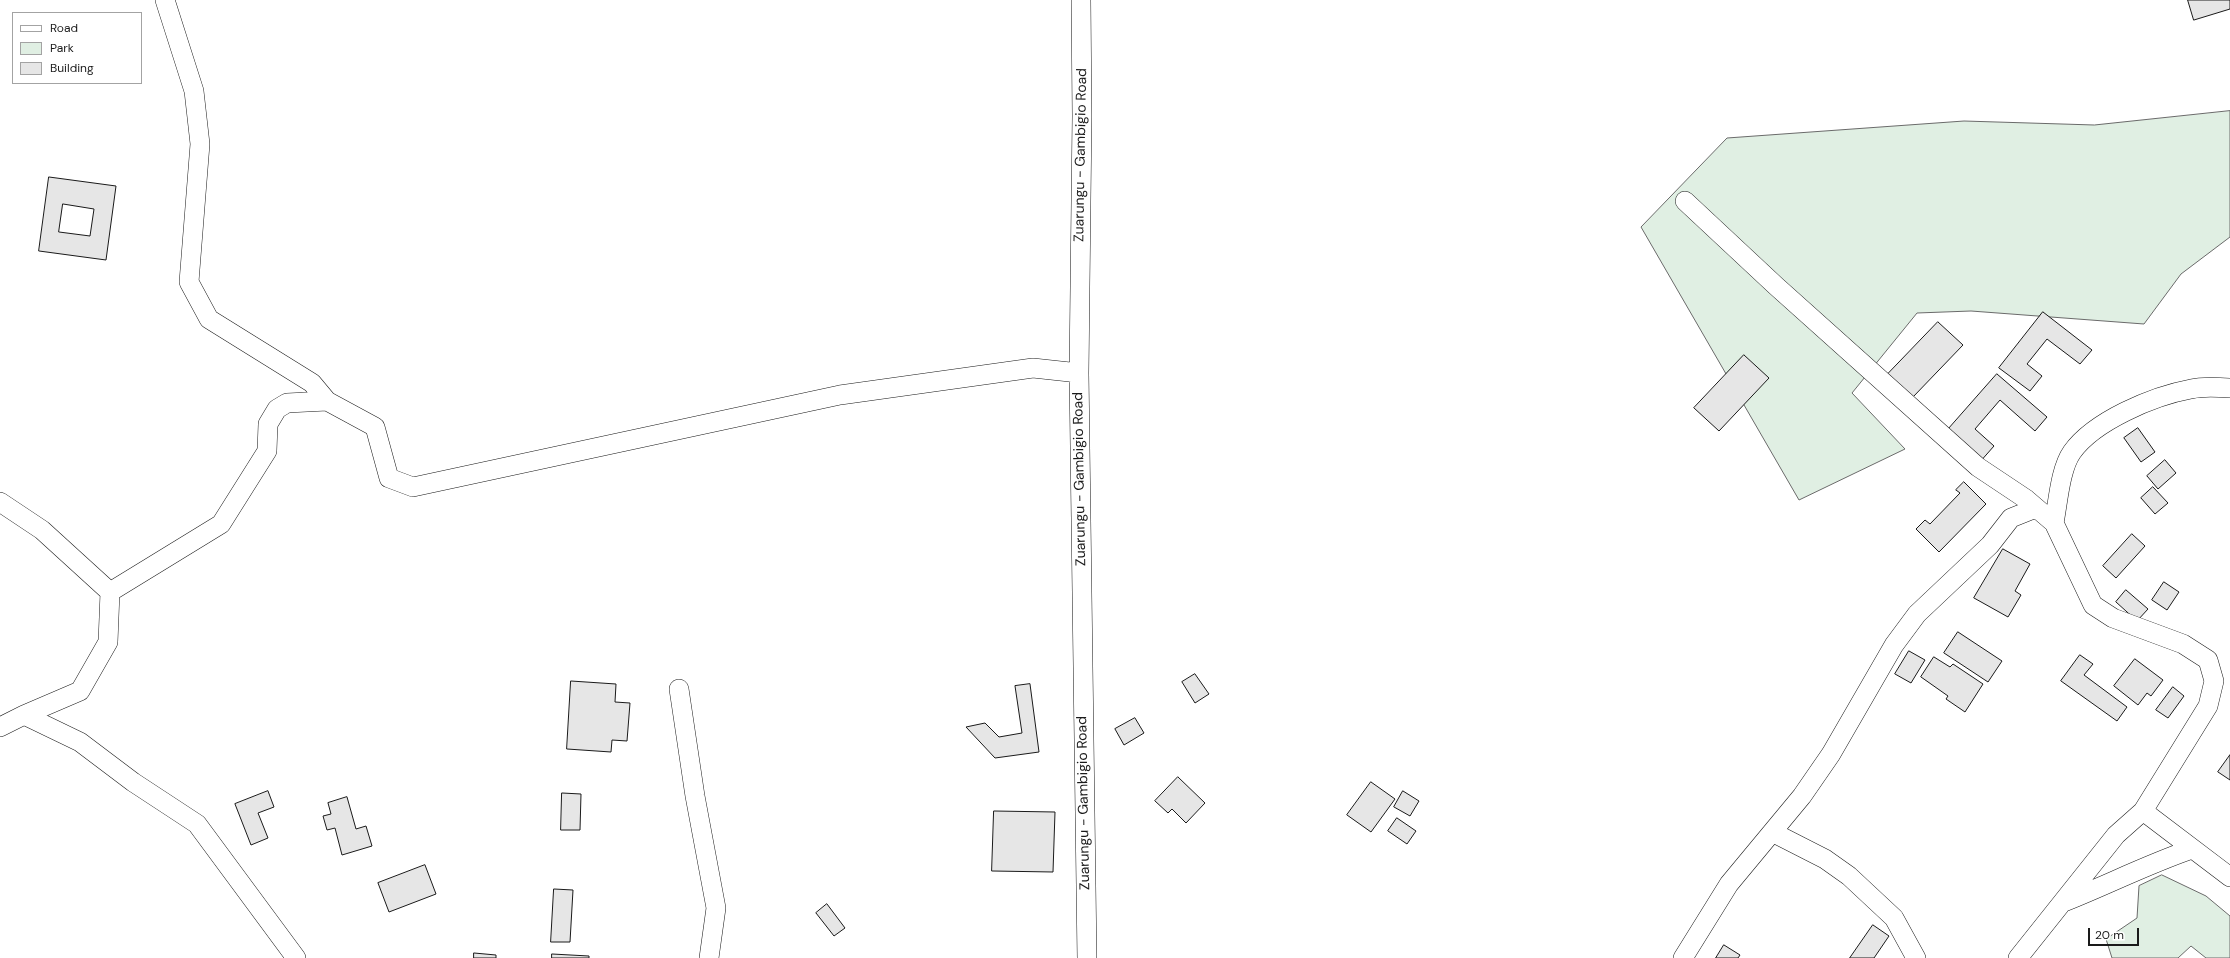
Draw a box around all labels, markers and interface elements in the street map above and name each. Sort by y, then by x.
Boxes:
legend [12,12,142,84]
text: Road [50,20,78,36]
text: Park [50,40,74,56]
text: Building [50,60,94,76]
street label: Zuarungu - Gambigio Road [1071,68,1091,242]
street label: Zuarungu - Gambigio Road [1070,392,1090,566]
street label: Zuarungu - Gambigio Road [1074,716,1094,890]
scale bar [2090,920,2141,946]
text: 20 m [2095,927,2124,943]

